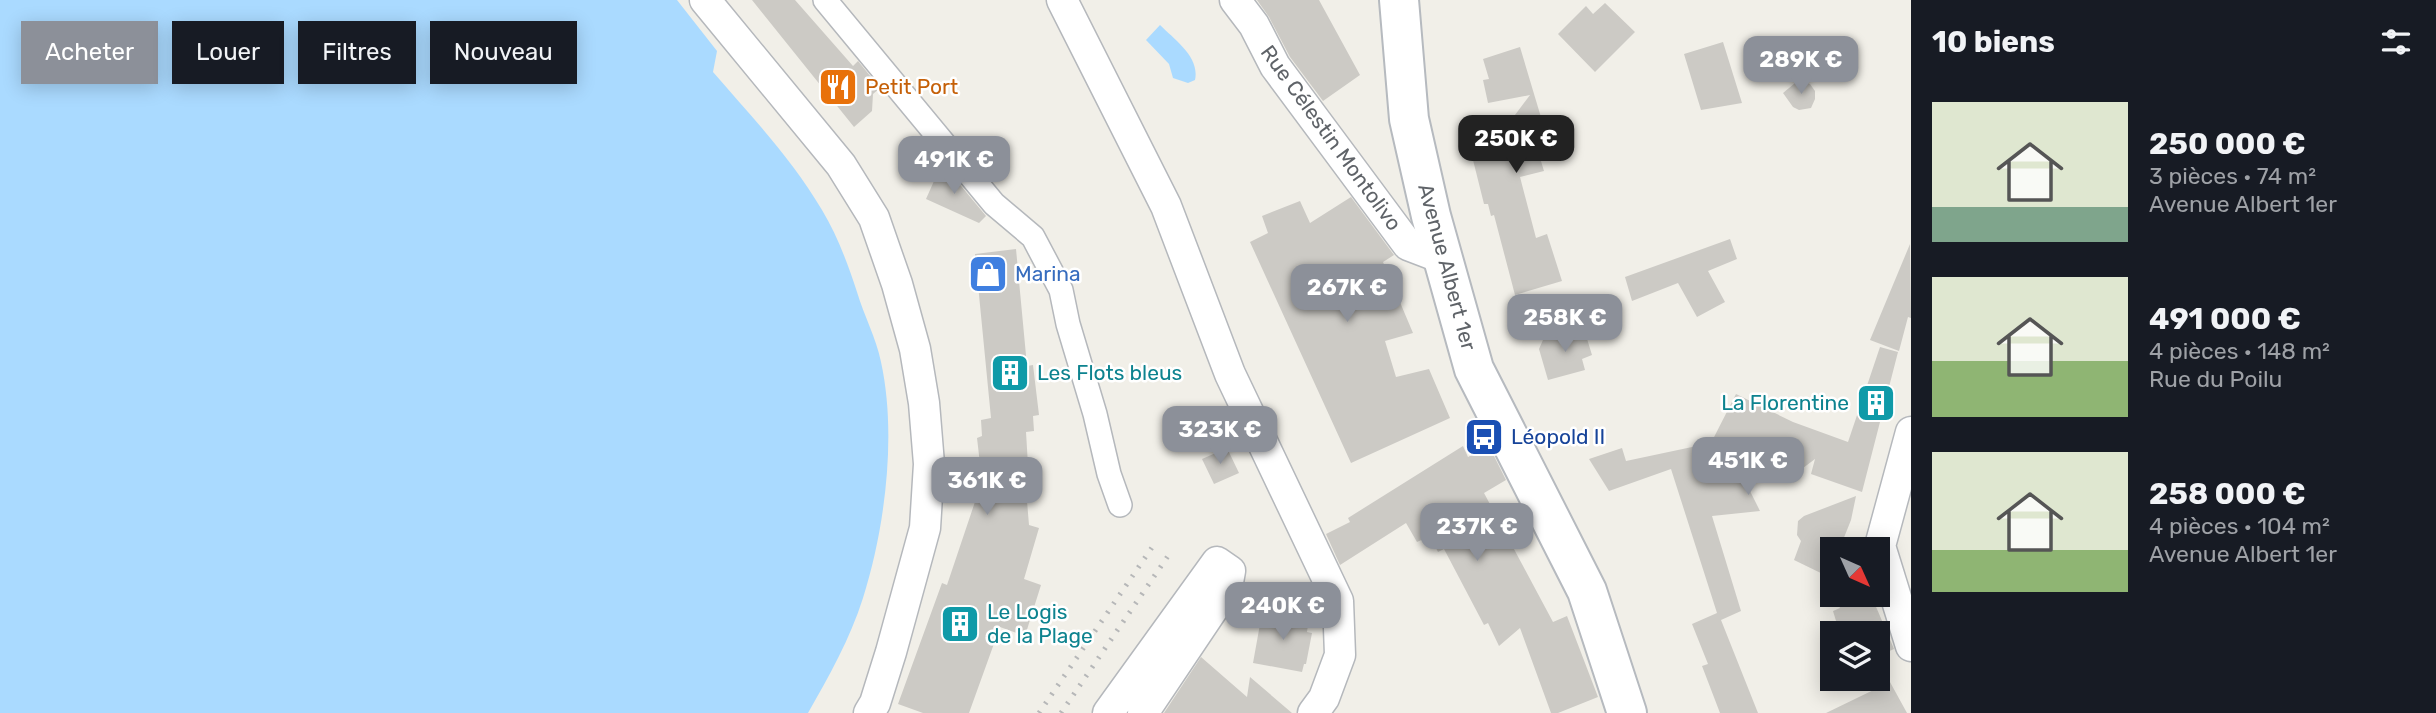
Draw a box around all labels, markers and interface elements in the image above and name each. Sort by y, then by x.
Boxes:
chip: Acheter [21,21,158,84]
chip: Louer [172,21,284,84]
chip: Filtres [298,21,416,84]
chip: Nouveau [430,21,577,84]
icon: filters [2377,23,2415,61]
text: 10 biens [1932,24,2055,60]
pin: 289K € [1744,36,1858,96]
street label: Rue Célestin Montolivo [1256,40,1407,235]
text: 289K € [1759,45,1843,73]
restaurant icon: Petit Port [817,66,859,108]
place label: Petit Port [865,74,958,99]
pin: 250K € [1459,116,1573,175]
text: 250K € [1474,124,1558,152]
text: 250 000 € [2149,126,2306,162]
icon: home [1988,130,2072,214]
pin: 491K € [897,136,1011,196]
text: 491K € [914,145,994,173]
text: 3 pièces · 74 m² [2149,162,2316,190]
street label: Avenue Albert 1er [1413,181,1482,353]
text: Avenue Albert 1er [2149,190,2337,218]
shop icon: Marina [967,253,1009,295]
place label: Marina [1015,261,1081,286]
pin: 267K € [1290,264,1404,324]
text: 267K € [1307,273,1387,301]
pin: 258K € [1508,294,1622,354]
text: 491 000 € [2149,301,2301,337]
text: 258K € [1523,303,1607,331]
icon: home [1988,305,2072,389]
text: 4 pièces · 148 m² [2149,337,2330,365]
building icon: Les Flots bleus [989,352,1031,394]
place label: Les Flots bleus [1037,360,1182,385]
text: Rue du Poilu [2149,365,2282,393]
building icon: La Florentine [1855,382,1897,424]
place label: La Florentine [1721,390,1849,415]
pin: 323K € [1163,406,1277,466]
text: 323K € [1178,415,1262,443]
bus stop icon: Léopold II [1463,416,1505,458]
place label: Léopold II [1511,424,1605,449]
pin: 451K € [1691,438,1805,497]
text: 451K € [1708,446,1788,474]
pin: 361K € [930,458,1044,517]
text: 361K € [947,466,1027,494]
text: 258 000 € [2149,476,2306,512]
icon: home [1988,480,2072,564]
pin: 237K € [1420,504,1534,563]
text: 237K € [1436,512,1518,540]
text: 4 pièces · 104 m² [2149,512,2330,540]
north arrow [1820,537,1890,607]
map controls [1820,537,1890,691]
text: Avenue Albert 1er [2149,540,2337,568]
pin: 240K € [1226,582,1340,642]
text: 240K € [1241,591,1325,619]
place label: Le Logis de la Plage [987,599,1093,648]
building icon: Le Logis de la Plage [939,603,981,645]
button: layers [1820,621,1890,691]

